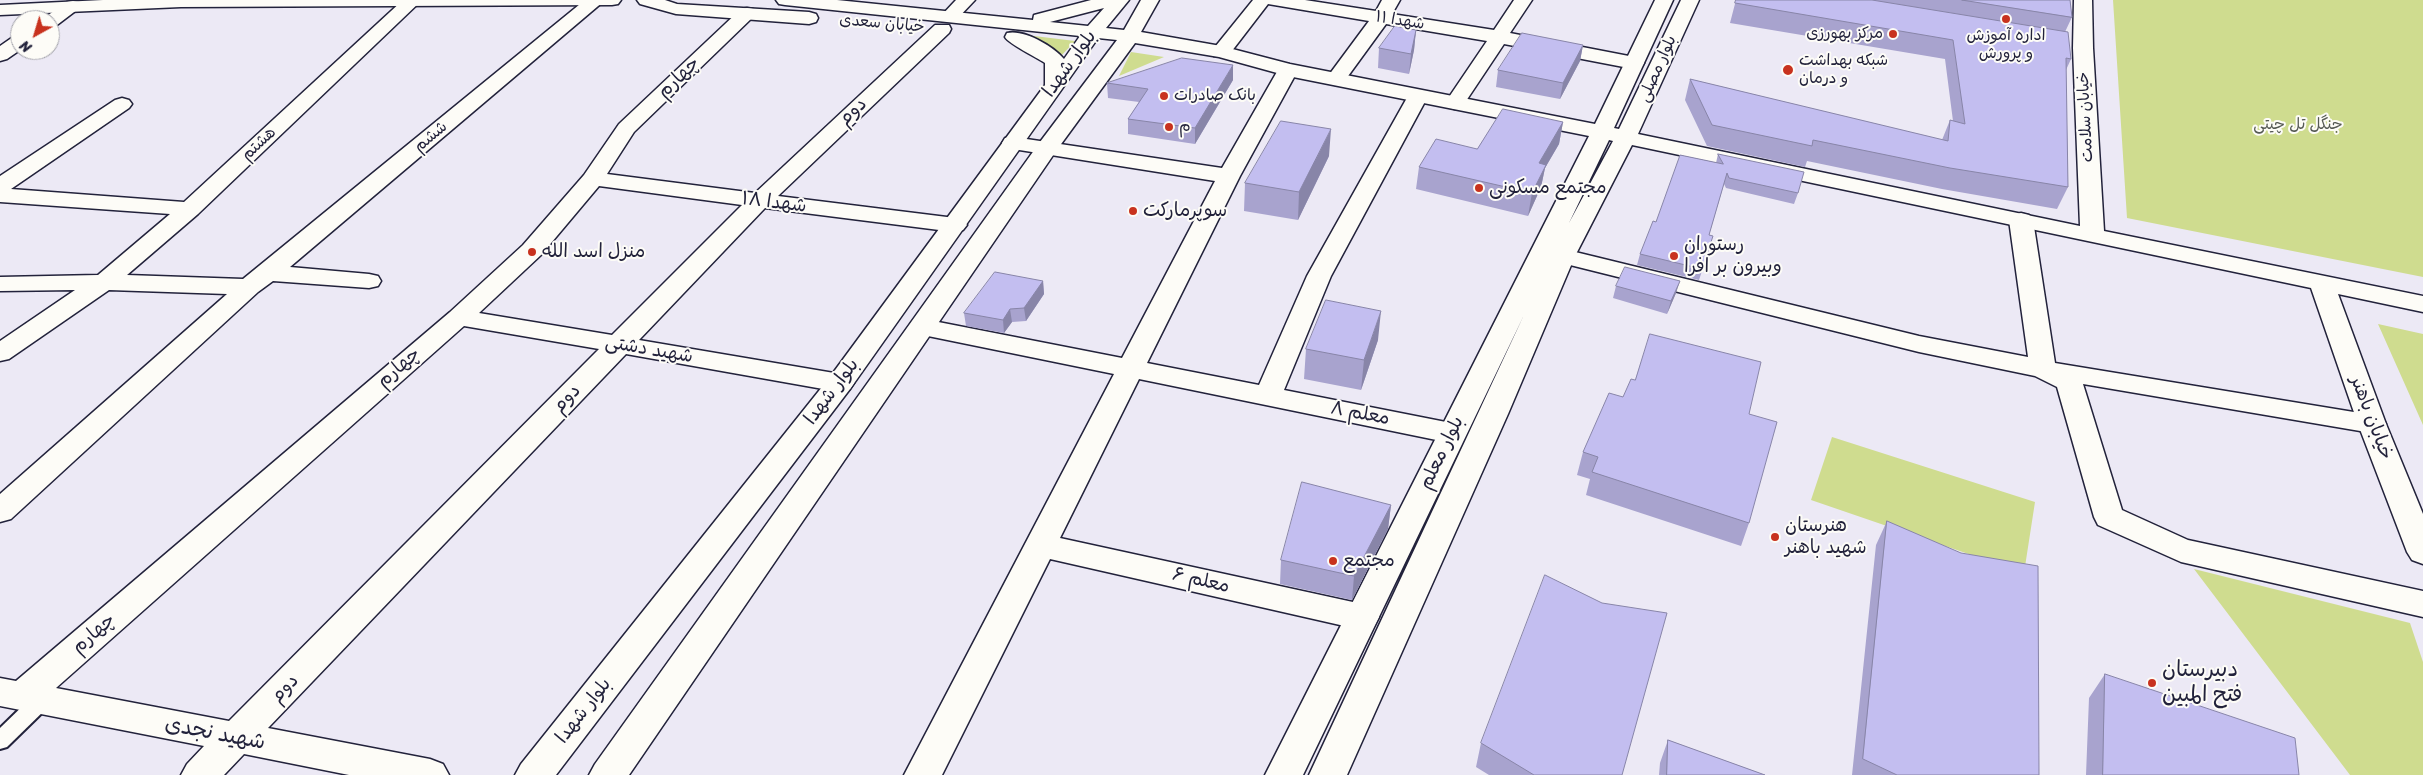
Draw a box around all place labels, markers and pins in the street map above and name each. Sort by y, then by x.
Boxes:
marker: اداره آموزش و پرورش [2000,13,2012,25]
place label: مرکز بهورزی [1806,24,1883,44]
place label: اداره آموزش و پرورش [1966,26,2046,64]
marker: مرکز بهورزی [1887,28,1899,40]
place label: شبکه بهداشت و درمان [1799,51,1888,89]
marker: شبکه بهداشت و درمان [1781,63,1795,77]
place label: بانک صادرات [1174,86,1256,106]
marker: بانک صادرات [1158,90,1170,102]
place label: م [1179,117,1191,137]
marker: م [1163,121,1175,133]
place label: مجتمع مسکونی [1489,177,1607,199]
marker: مجتمع مسکونی [1473,182,1485,194]
place label: سوپرمارکت [1143,200,1227,222]
marker: سوپرمارکت [1127,205,1139,217]
place label: رستوران وبیرون بر افرا [1684,234,1782,278]
place label: منزل اسد الله [542,241,645,263]
marker: منزل اسد الله [526,246,538,258]
marker: رستوران وبیرون بر افرا [1668,250,1680,262]
place label: هنرستان شهید باهنر [1785,515,1867,559]
marker: هنرستان شهید باهنر [1769,531,1781,543]
place label: مجتمع [1343,550,1395,572]
marker: مجتمع [1327,555,1339,567]
place label: دبیرستان فتح المبین [2162,657,2242,708]
marker: دبیرستان فتح المبین [2146,677,2158,689]

